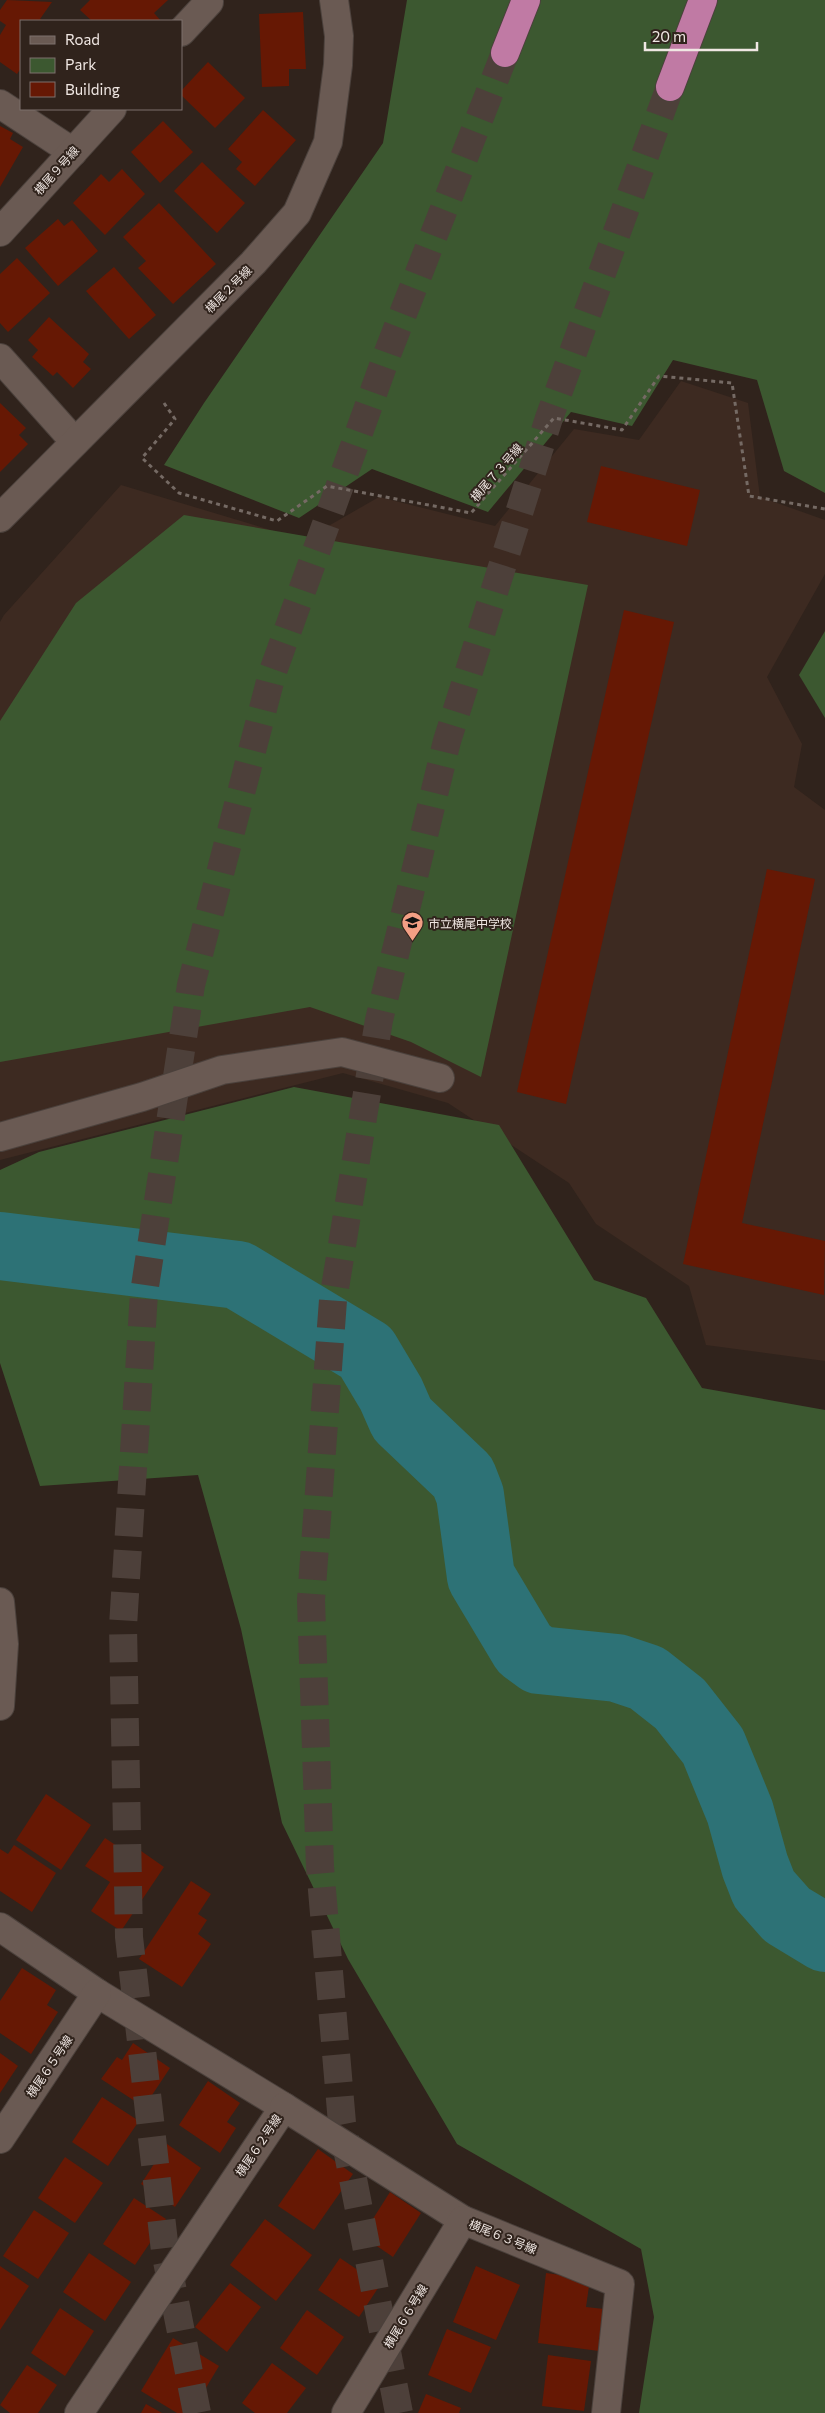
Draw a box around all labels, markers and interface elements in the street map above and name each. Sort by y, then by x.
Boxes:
legend [20,20,182,110]
scale bar [645,20,758,52]
text: 20 m [652,27,686,45]
text: Road [65,30,100,48]
text: Park [65,55,96,73]
text: Building [65,80,120,98]
street label: 横尾９号線 [31,143,81,197]
street label: 横尾２号線 [202,263,254,315]
street label: 横尾７３号線 [467,440,525,504]
school or university icon: 市立横尾中学校 [400,911,424,942]
place label: 市立横尾中学校 [428,916,512,930]
street label: 横尾６５号線 [23,2032,75,2100]
street label: 横尾６２号線 [232,2111,284,2179]
street label: 横尾６３号線 [467,2216,539,2256]
street label: 横尾６６号線 [380,2282,430,2350]

